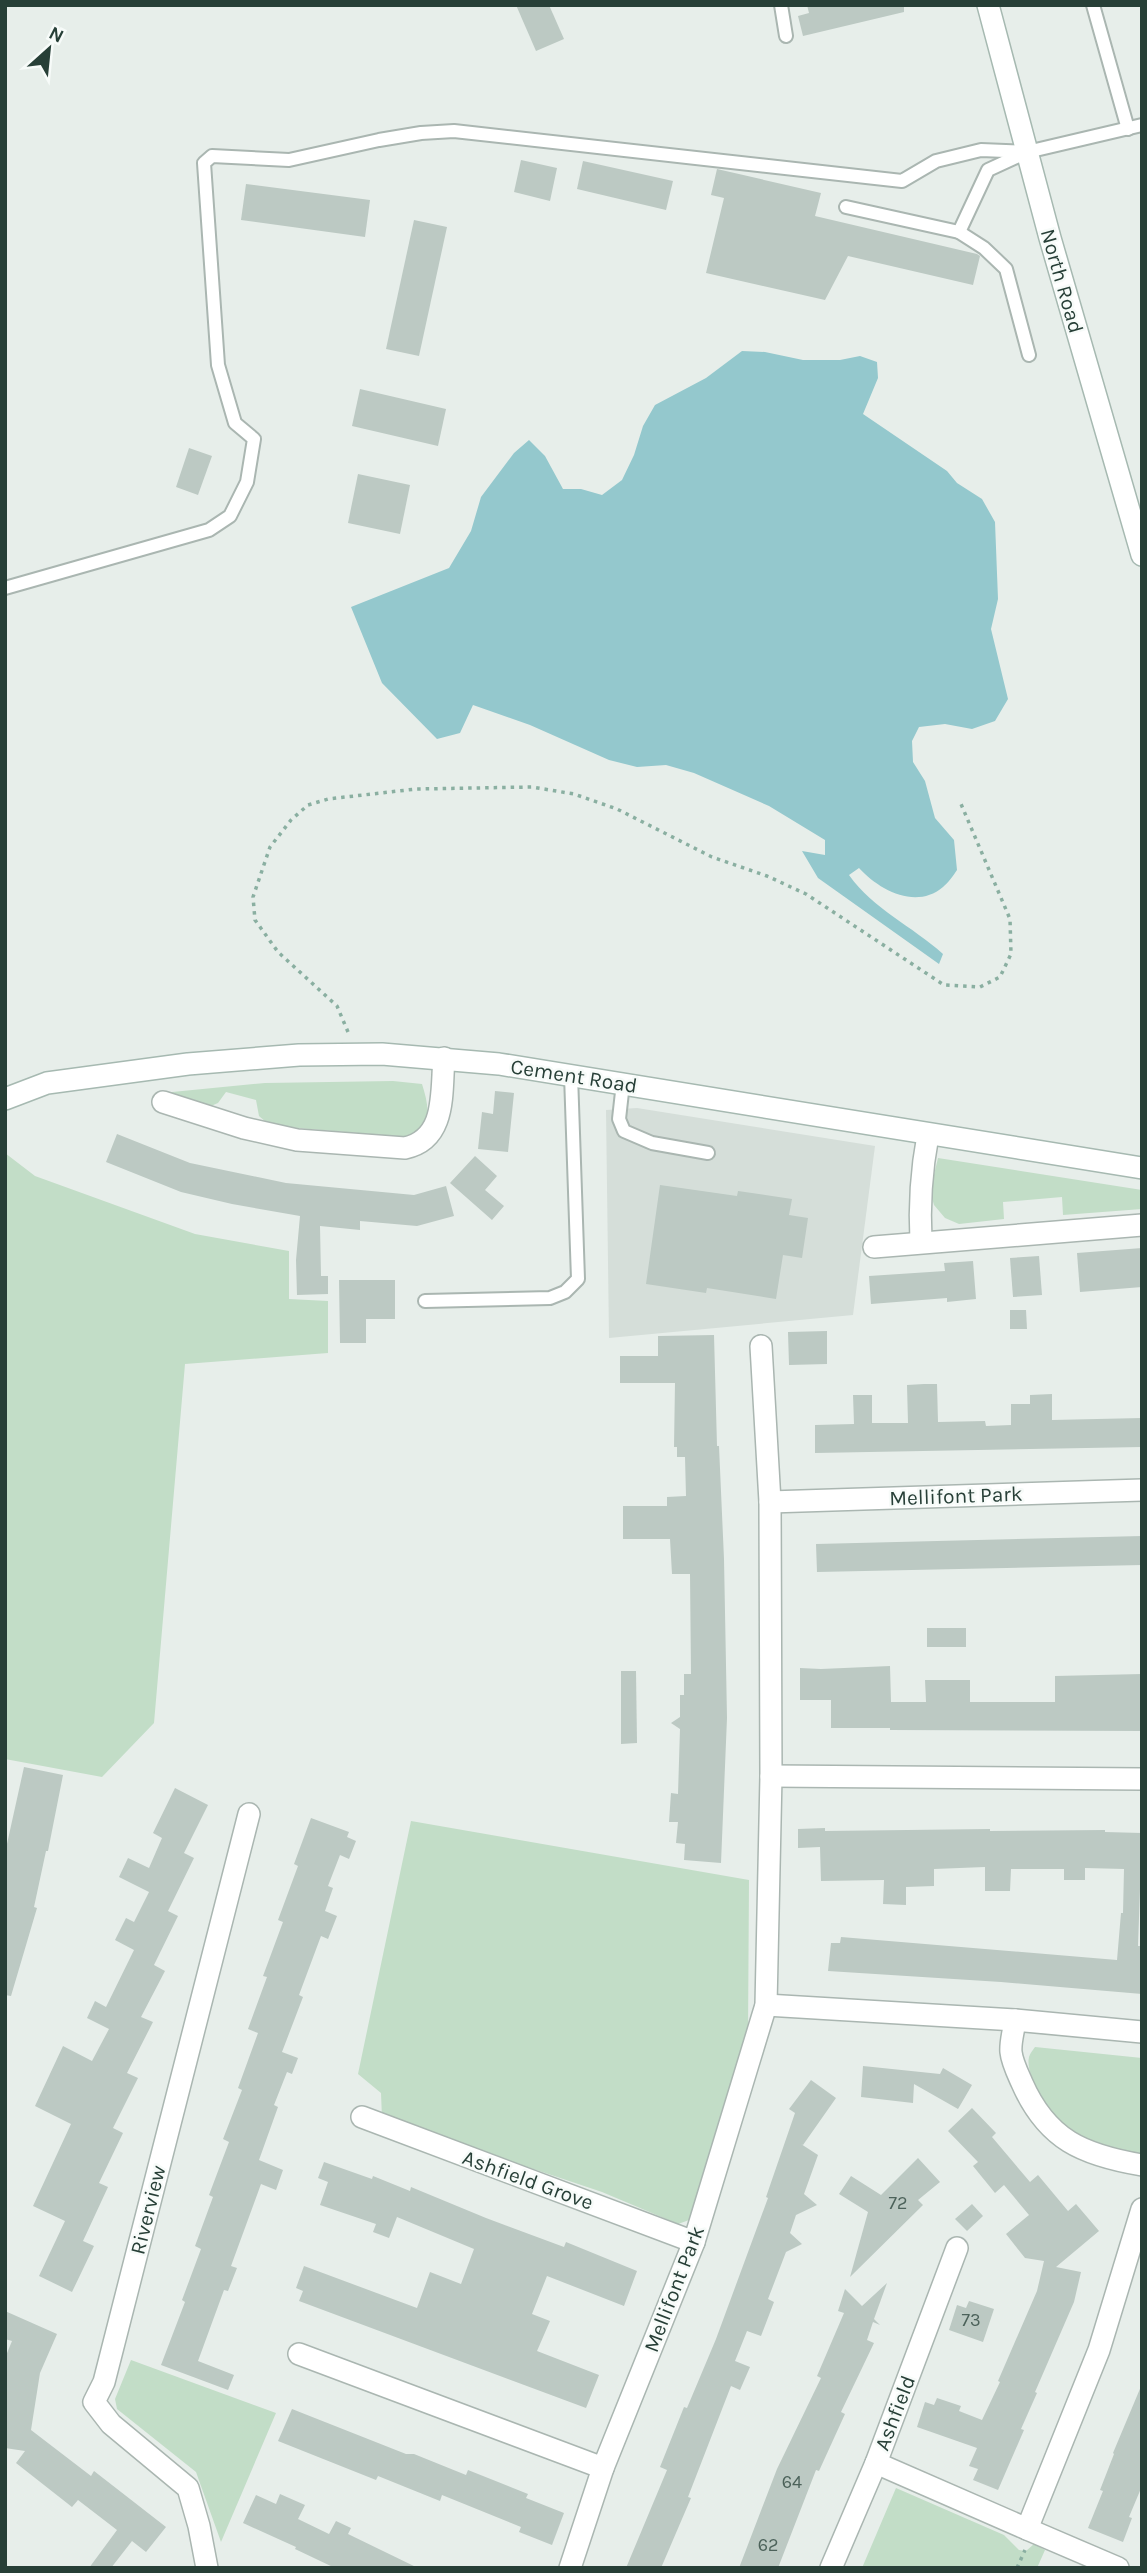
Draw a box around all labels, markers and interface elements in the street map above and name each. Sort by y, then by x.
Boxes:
north arrow [14,14,84,84]
text: N [45,22,67,48]
street label: North Road [1036,226,1088,336]
street label: Cement Road [509,1054,639,1098]
street label: Mellifont Park [889,1482,1023,1510]
street label: Ashfield Grove [459,2145,597,2215]
street label: Riverview [125,2163,171,2257]
house number: 72 [889,2192,907,2214]
street label: Mellifont Park [639,2222,709,2356]
house number: 73 [961,2309,981,2331]
street label: Ashfield [870,2372,920,2454]
house number: 64 [782,2471,802,2493]
house number: 62 [758,2534,778,2556]

